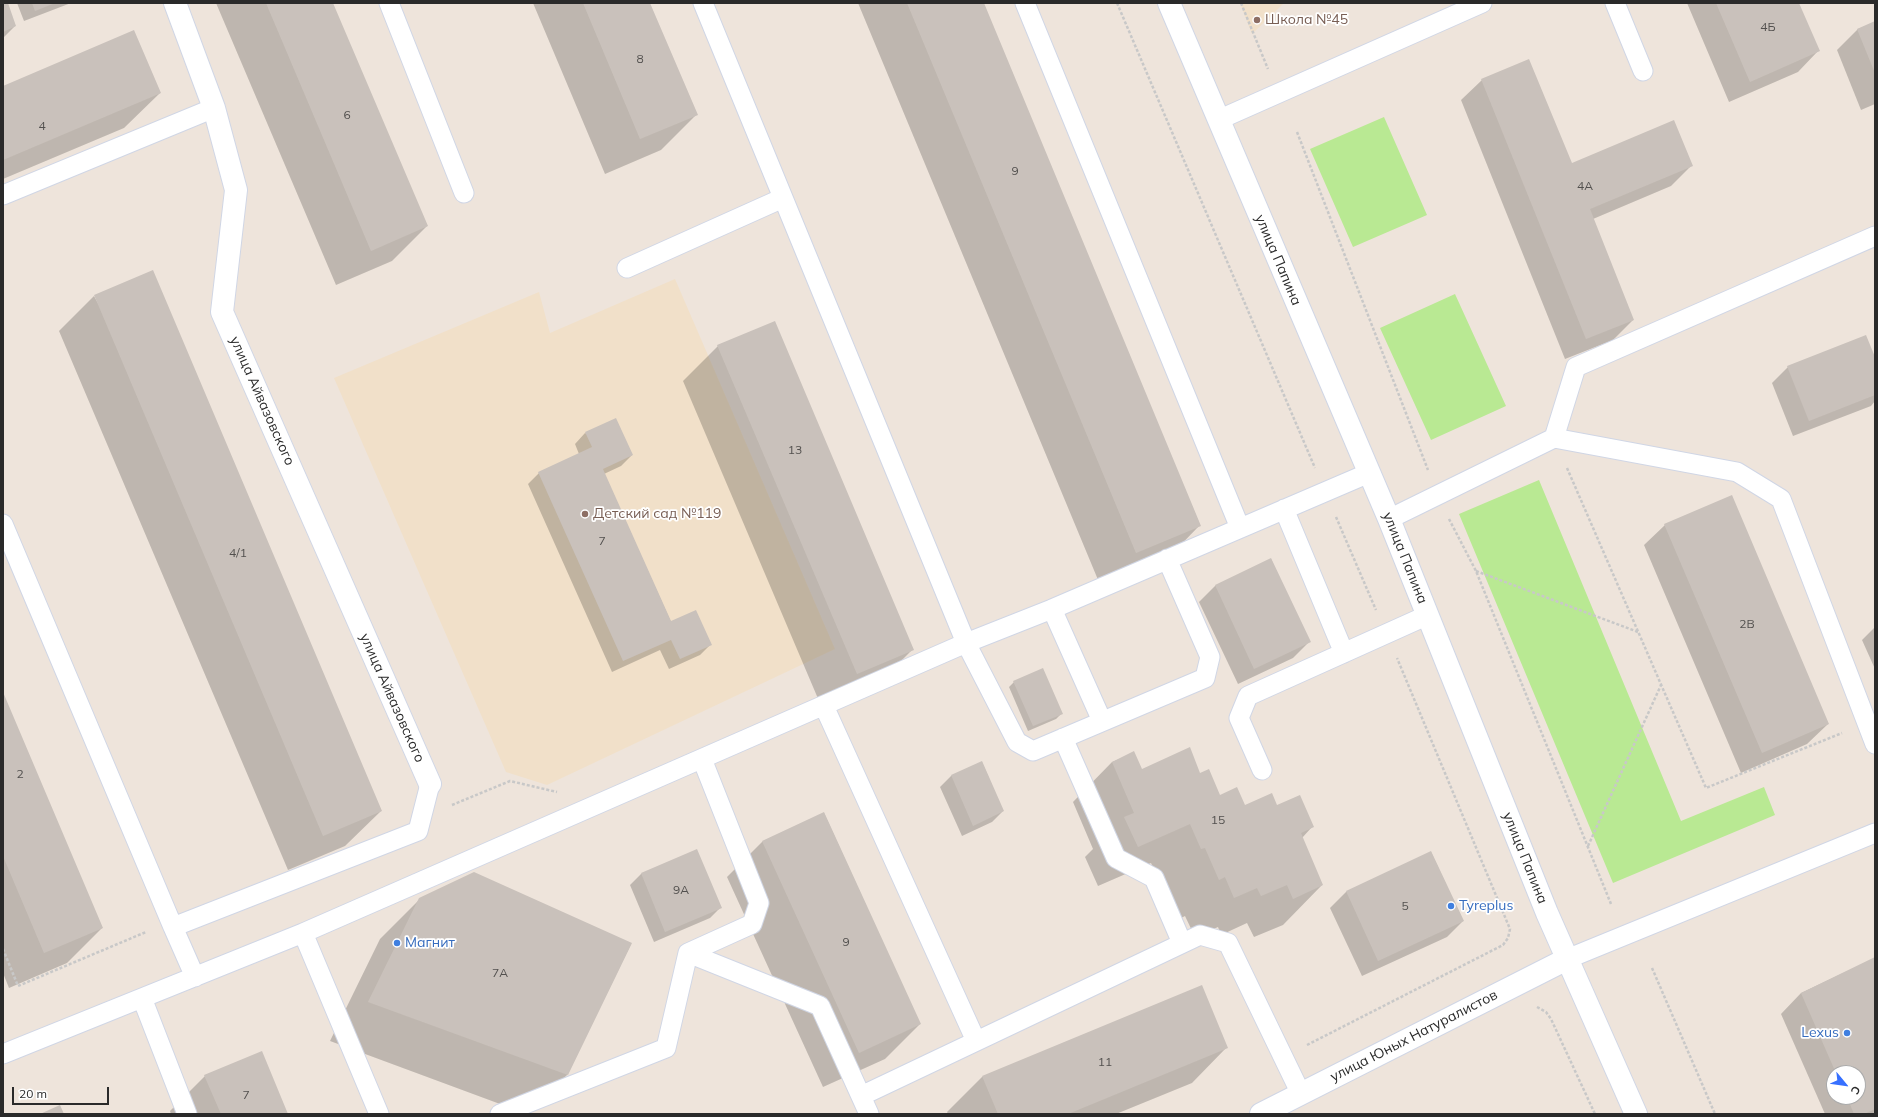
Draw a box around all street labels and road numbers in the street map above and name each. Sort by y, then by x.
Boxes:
street label: улица Папина [1251,212,1305,308]
street label: улица Айвазовского [226,334,298,468]
street label: улица Папина [1379,510,1431,606]
street label: улица Айвазовского [356,631,428,765]
street label: улица Папина [1499,810,1551,906]
street label: улица Юных Натуралистов [1328,986,1500,1086]

